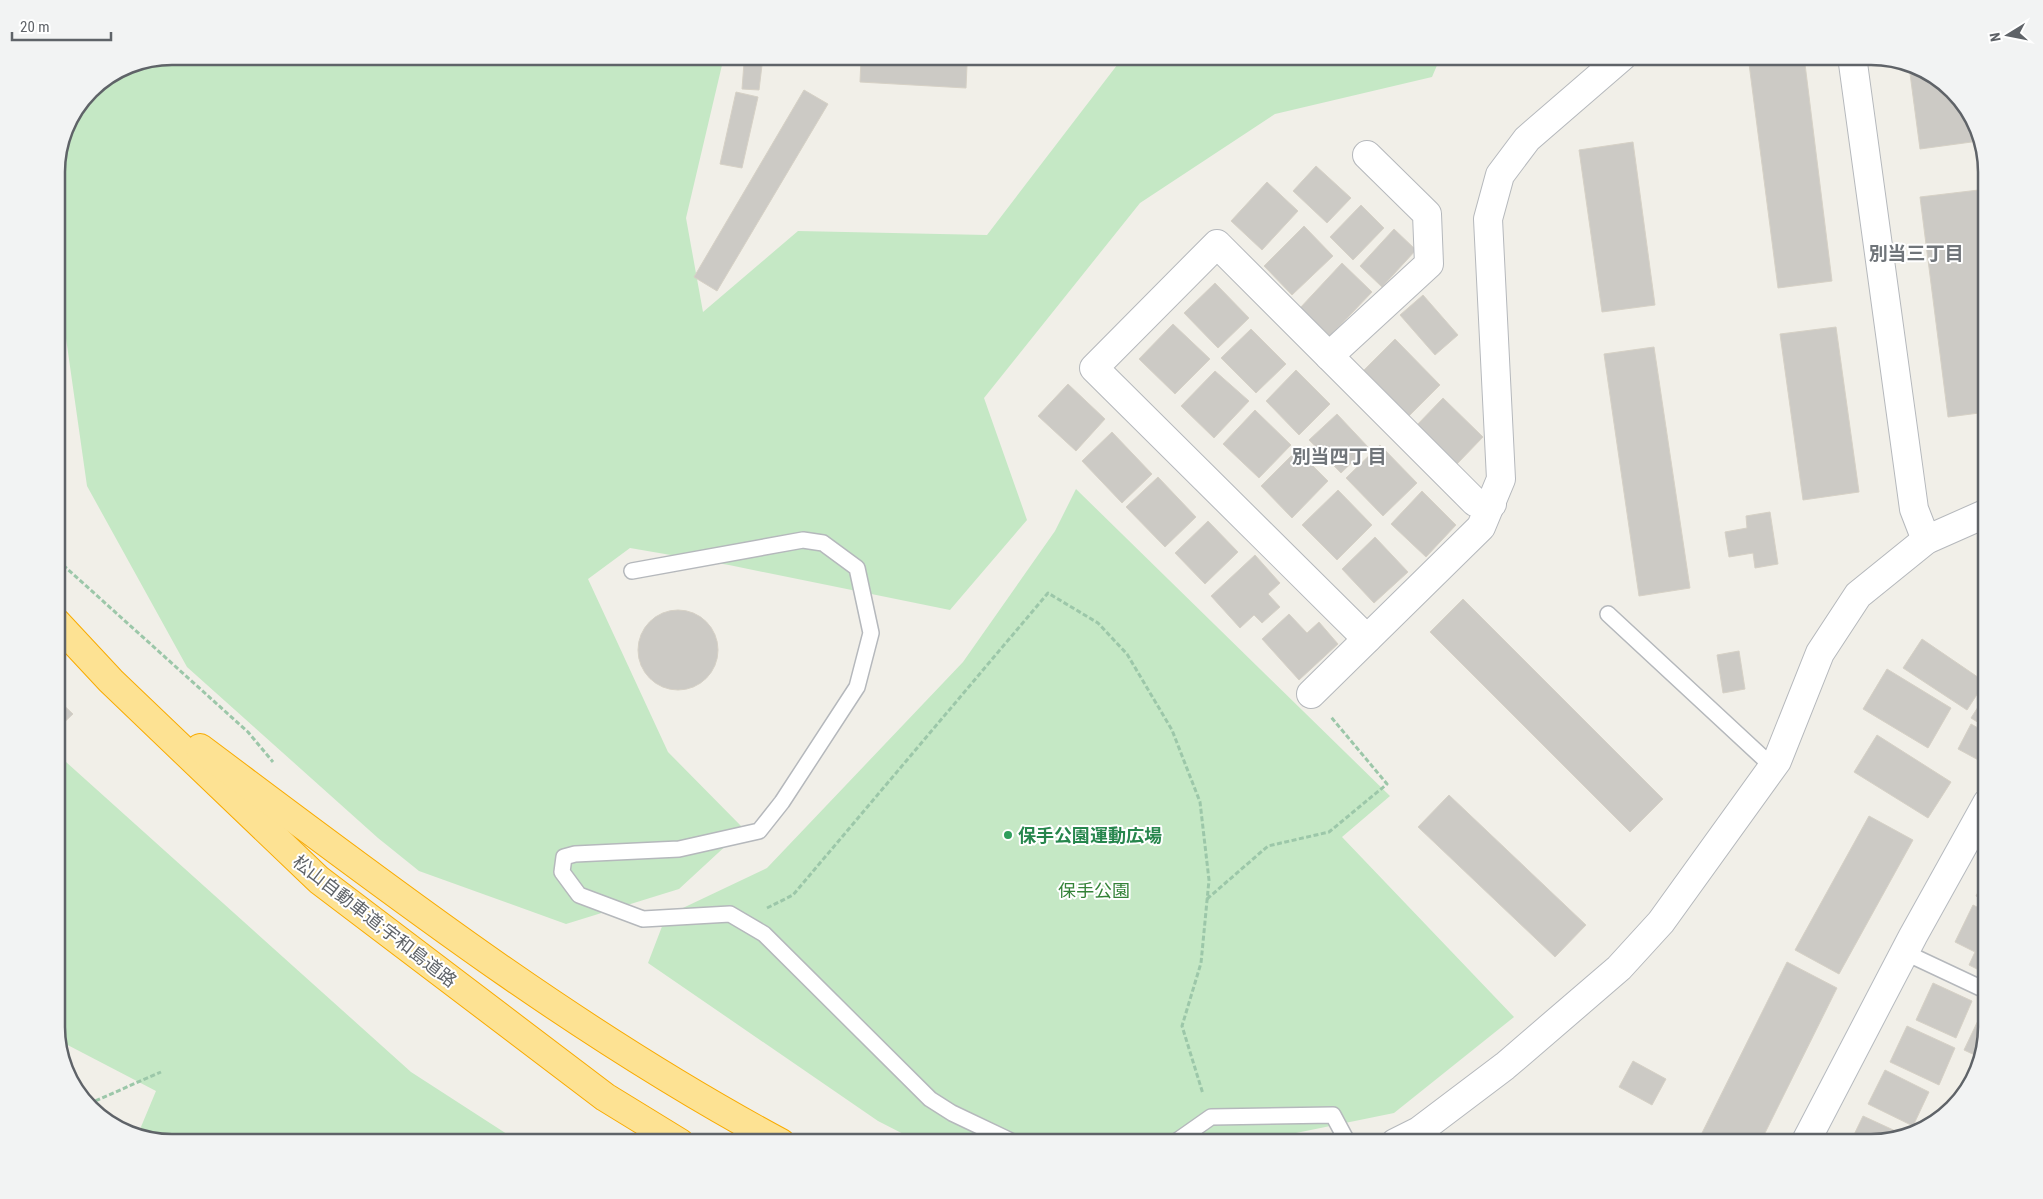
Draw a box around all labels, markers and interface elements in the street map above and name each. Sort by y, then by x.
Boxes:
scale bar [12,10,111,42]
north arrow [1983,10,2033,60]
text: 20 m [20,18,50,36]
text: N [1987,32,2004,43]
district label: 別当三丁目 [1868,242,1964,265]
district label: 別当四丁目 [1291,445,1387,468]
place label: 保手公園運動広場 [1018,825,1162,846]
marker: 保手公園運動広場 [1002,829,1014,841]
street label: 松山自動車道;宇和島道路 [289,851,461,991]
park label: 保手公園 [1058,880,1130,901]

